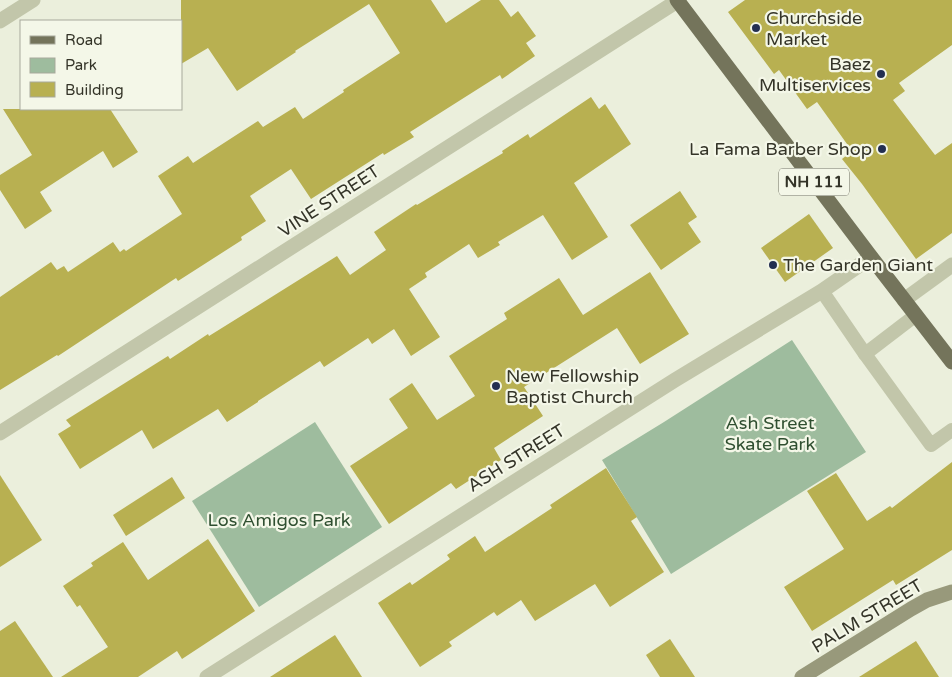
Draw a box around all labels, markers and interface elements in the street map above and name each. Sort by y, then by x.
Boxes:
place label: Churchside Market [766,7,862,50]
legend [20,20,182,110]
marker: Churchside Market [750,22,762,34]
text: Road [65,31,103,49]
place label: Baez Multiservices [759,53,871,96]
text: Park [65,56,97,74]
marker: Baez Multiservices [875,68,887,80]
text: Building [65,81,124,99]
place label: La Fama Barber Shop [689,138,872,160]
marker: La Fama Barber Shop [876,143,888,155]
street label: VINE STREET [274,160,384,242]
road number: NH 111 [779,168,849,196]
place label: The Garden Giant [783,254,933,276]
marker: The Garden Giant [767,259,779,271]
place label: New Fellowship Baptist Church [506,365,639,408]
marker: New Fellowship Baptist Church [490,380,502,392]
park label: Ash Street Skate Park [725,412,815,455]
street label: ASH STREET [463,419,569,497]
park label: Los Amigos Park [207,509,351,531]
street label: PALM STREET [808,574,926,658]

